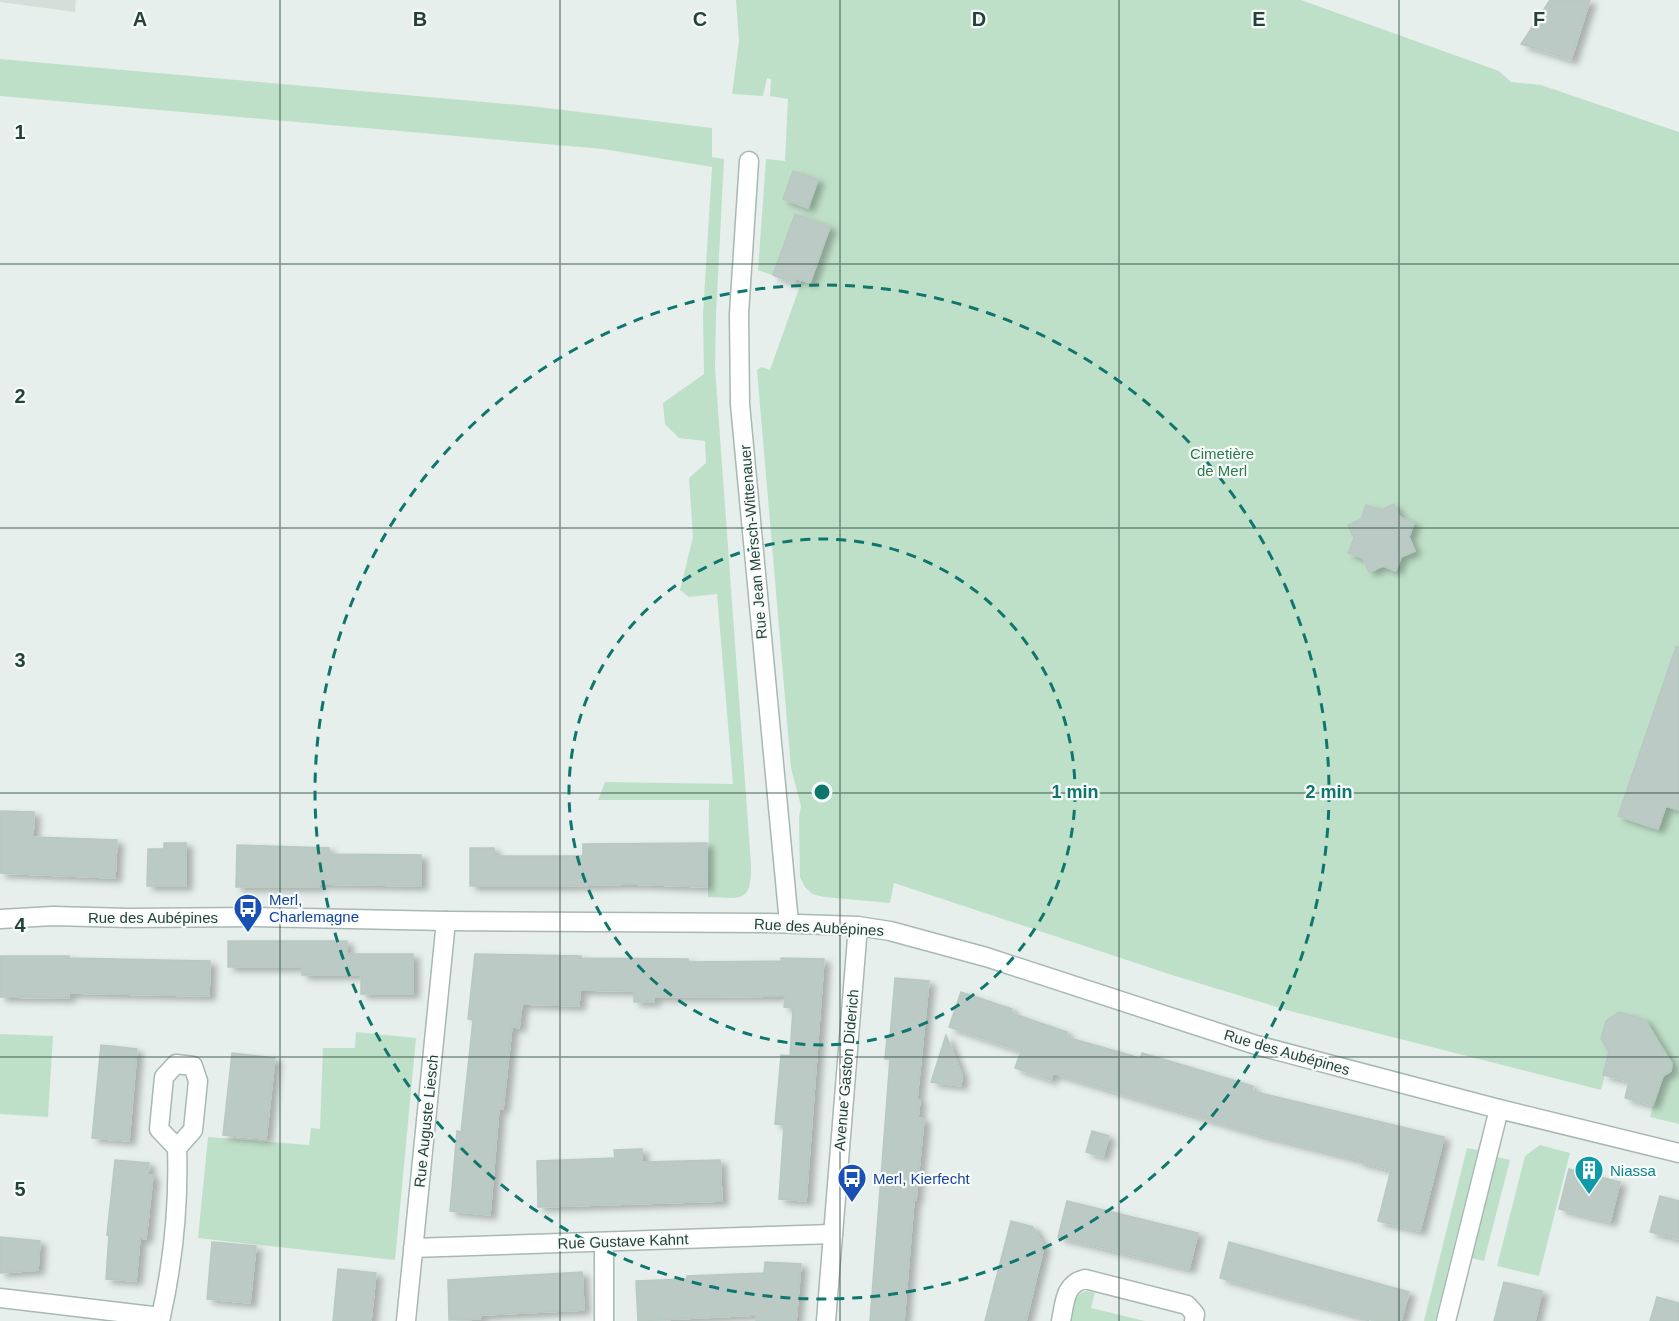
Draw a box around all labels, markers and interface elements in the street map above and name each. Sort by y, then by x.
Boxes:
text: A [133,8,147,30]
text: B [413,8,427,30]
text: C [693,8,707,30]
text: D [972,8,986,30]
text: E [1252,8,1266,30]
text: F [1533,8,1545,30]
text: 1 [14,121,26,143]
text: 2 [14,385,26,407]
street label: Rue Jean Mersch-Wittenauer [736,444,770,640]
park label: Cimetière de Merl [1190,445,1254,479]
text: 3 [14,649,26,671]
centre of rings [812,782,832,802]
text: 1 min [1051,782,1099,802]
text: 2 min [1305,782,1353,802]
place label: Merl, Charlemagne [269,891,359,925]
bus stop icon: Merl, Charlemagne [232,892,264,934]
street label: Rue des Aubépines [88,909,218,926]
text: 4 [14,914,26,936]
street label: Rue des Aubépines [754,915,884,939]
street label: Avenue Gaston Diderich [830,988,862,1152]
street label: Rue des Aubépines [1222,1026,1352,1078]
street label: Rue Auguste Liesch [411,1054,441,1188]
building icon: Niassa [1573,1154,1605,1196]
bus stop icon: Merl, Kierfecht [836,1162,868,1204]
place label: Niassa [1610,1162,1657,1179]
place label: Merl, Kierfecht [873,1170,971,1187]
text: 5 [14,1178,26,1200]
street label: Rue Gustave Kahnt [557,1230,690,1252]

